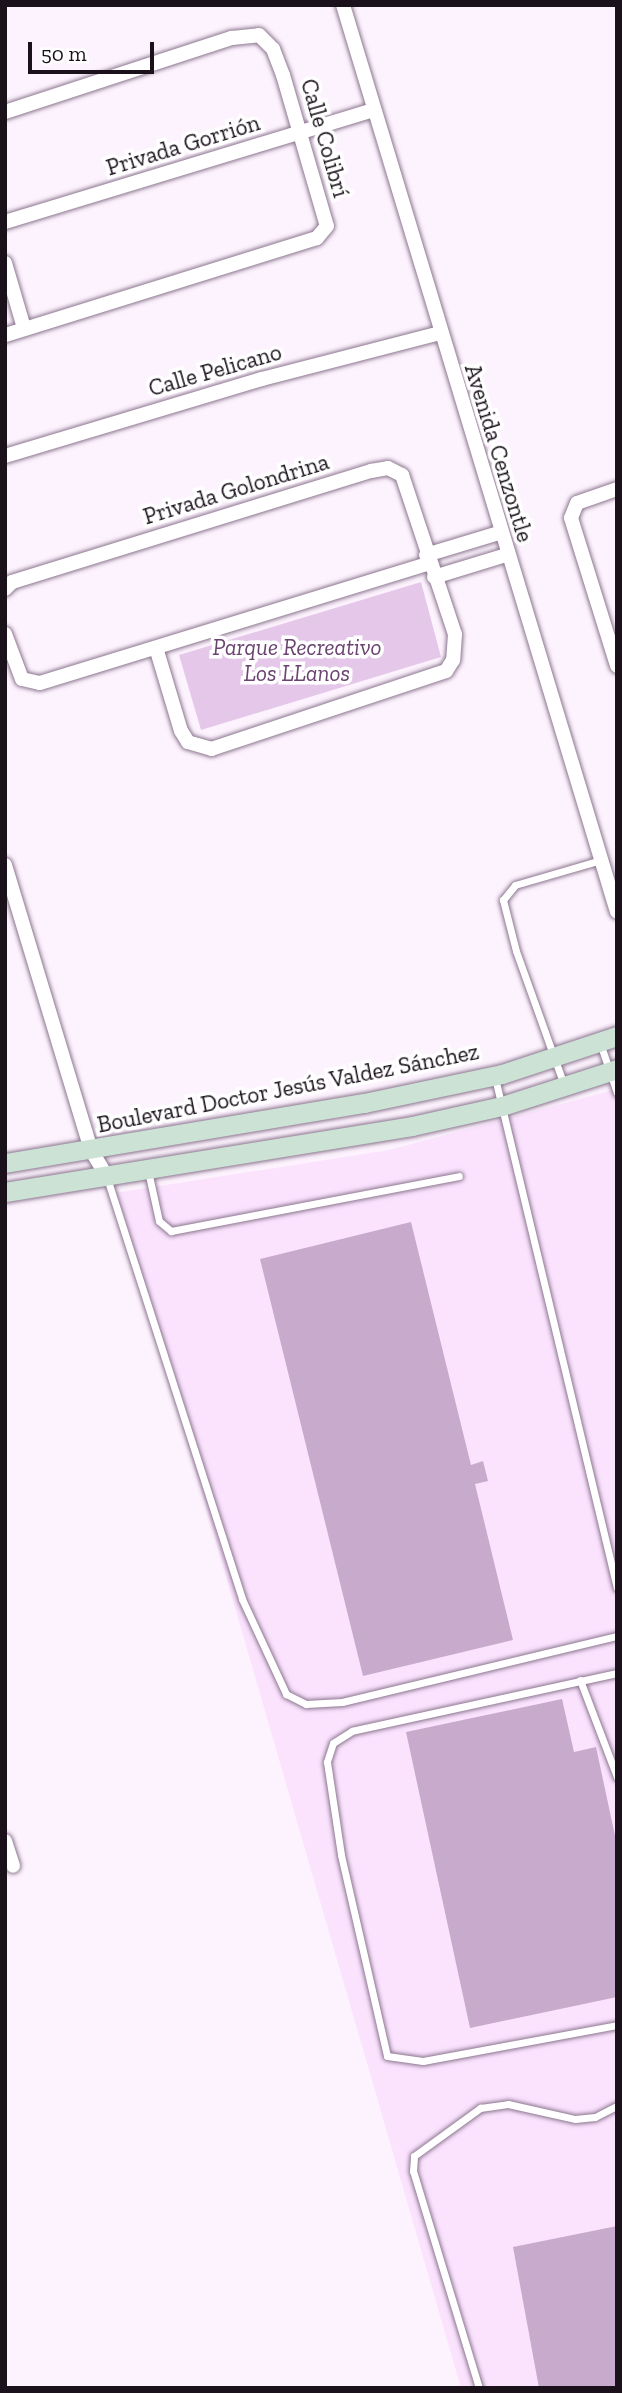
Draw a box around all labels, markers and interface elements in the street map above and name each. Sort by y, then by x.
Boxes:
scale bar [32,28,158,72]
text: 50 m [41,41,87,66]
street label: Calle Colibrí [295,76,355,200]
street label: Privada Gorrión [103,109,263,181]
street label: Calle Pelicano [145,338,285,402]
street label: Avenida Cenzontle [459,361,539,545]
street label: Privada Golondrina [140,448,332,530]
park label: Parque Recreativo Los LLanos [212,633,382,687]
street label: Boulevard Doctor Jesús Valdez Sánchez [94,1037,482,1139]

